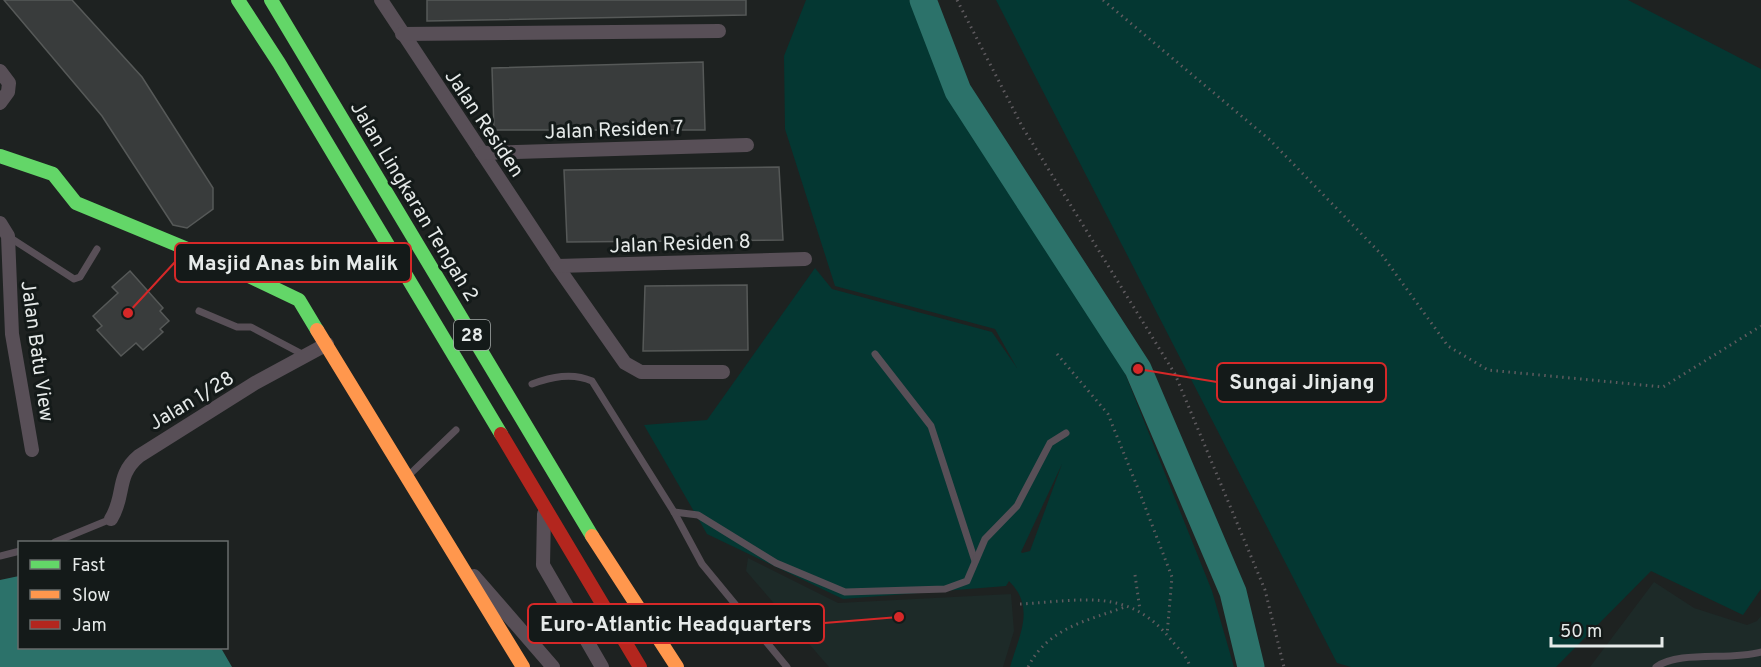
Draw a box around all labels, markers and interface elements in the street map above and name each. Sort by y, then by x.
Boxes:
street label: Jalan Residen [438,65,529,183]
street label: Jalan Lingkaran Tengah 2 [343,97,483,307]
street label: Jalan Residen 7 [544,116,684,146]
street label: Jalan Residen 8 [609,230,751,260]
callout: Masjid Anas bin Malik [175,243,411,282]
text: Masjid Anas bin Malik [188,251,399,278]
street label: Jalan Batu View [13,279,59,423]
road number: 28 [454,320,490,350]
callout: Sungai Jinjang [1217,363,1386,402]
street label: Jalan 1/28 [145,366,240,437]
text: Sungai Jinjang [1229,370,1375,397]
legend [18,541,228,649]
text: Fast [72,555,105,578]
text: Slow [72,585,110,608]
callout: Euro-Atlantic Headquarters [528,604,824,643]
scale bar [1551,610,1662,648]
text: Euro-Atlantic Headquarters [540,612,812,639]
text: Jam [72,615,107,638]
text: 50 m [1560,621,1602,644]

